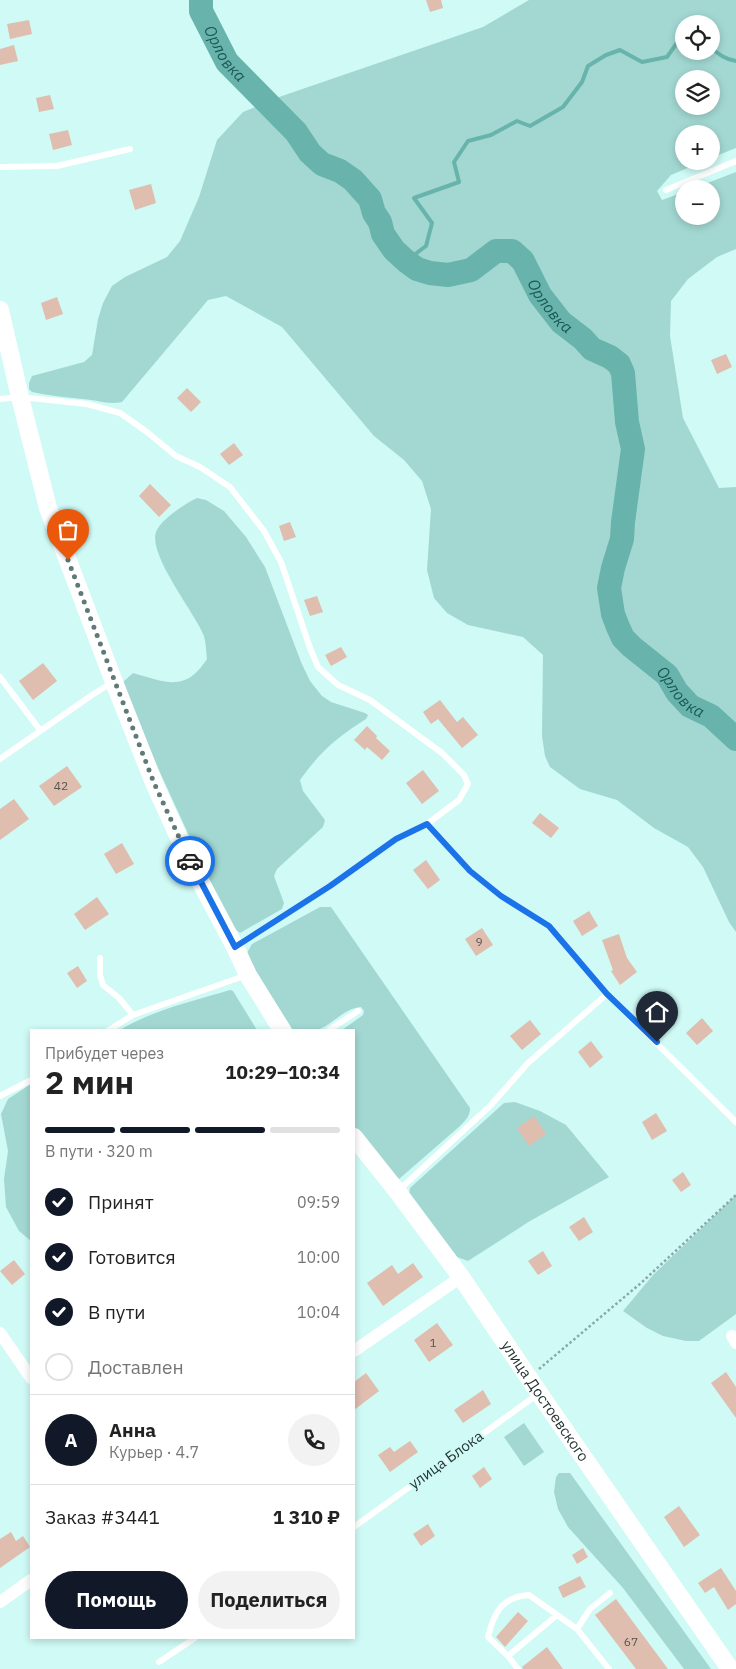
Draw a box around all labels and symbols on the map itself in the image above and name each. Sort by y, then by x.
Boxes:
water label: Орловка [200,22,251,86]
water label: Орловка [523,275,577,337]
pin [47,509,89,560]
water label: Орловка [653,661,708,722]
house number: 42 [54,778,68,793]
courier [165,836,215,886]
house number: 9 [475,934,483,949]
pin [636,991,678,1042]
house number: 1 [429,1335,437,1350]
street label: улица Достоевского [497,1337,593,1465]
street label: улица Блока [405,1426,487,1493]
house number: 67 [624,1634,638,1649]

